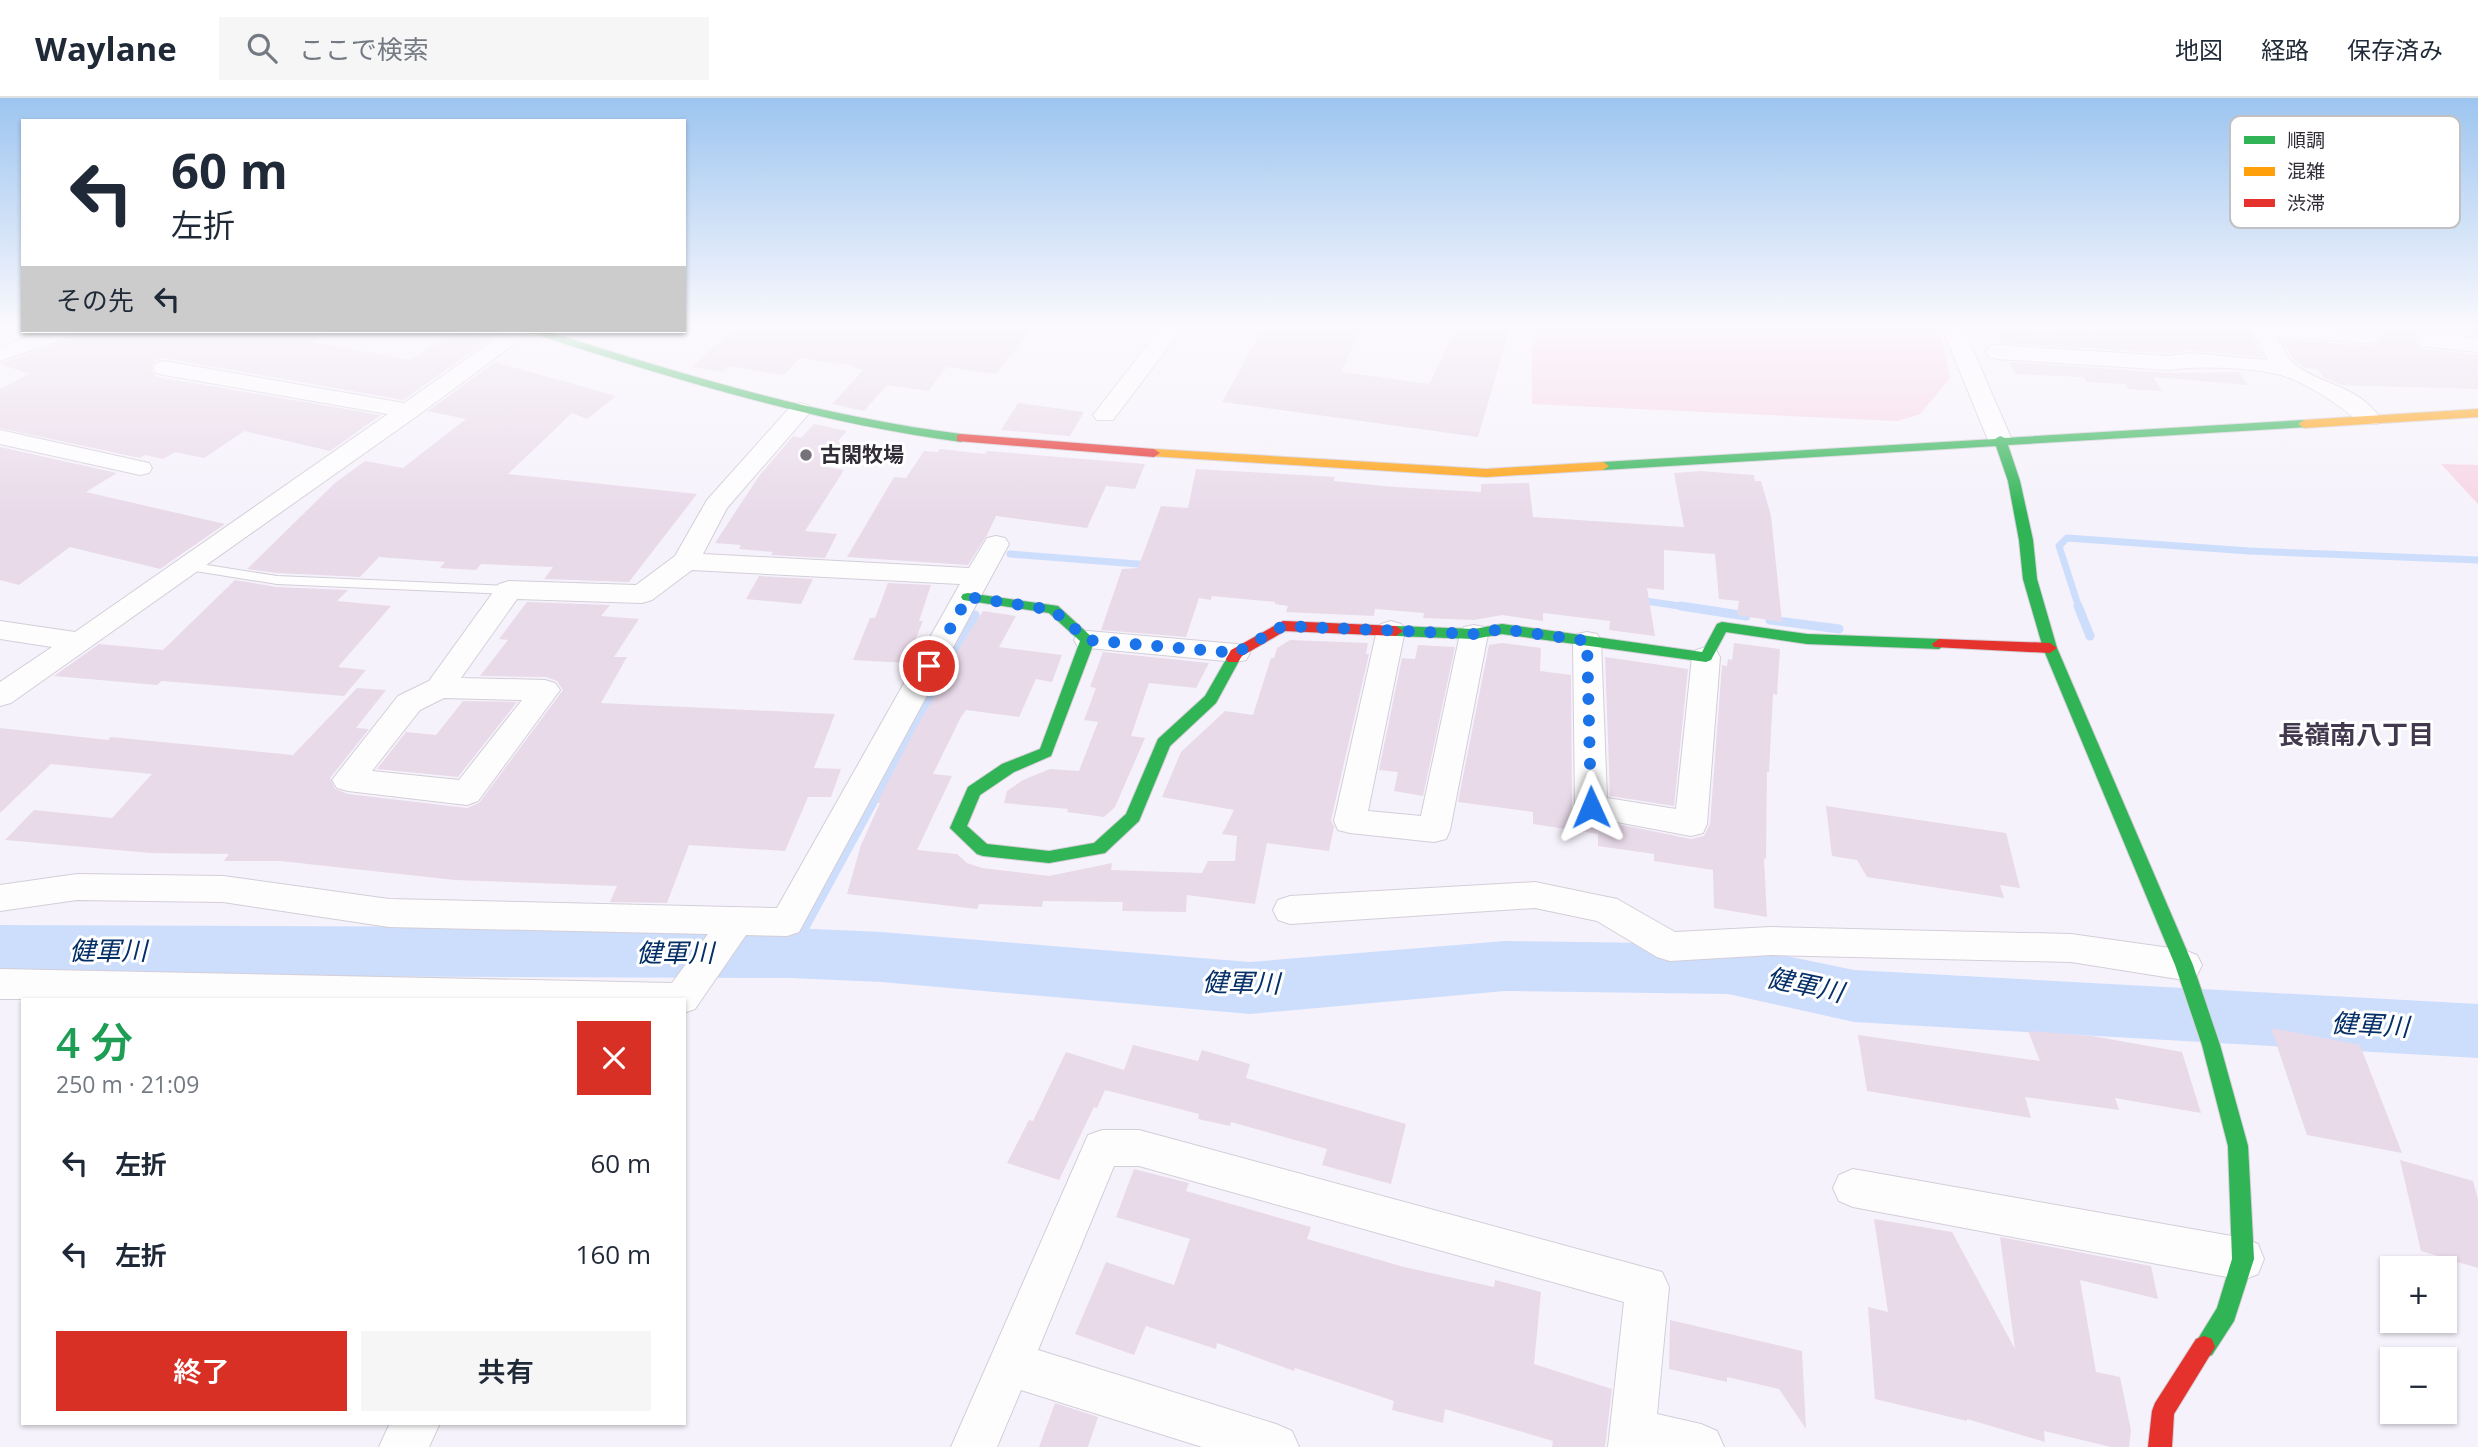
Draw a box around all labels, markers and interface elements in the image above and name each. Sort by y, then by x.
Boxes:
search box [219,17,709,80]
text: Waylane [35,26,177,71]
icon: search [243,29,281,67]
text: ここで検索 [299,31,429,67]
text: 地図 [2175,33,2223,66]
text: 経路 [2261,33,2309,66]
text: 保存済み [2347,33,2443,66]
legend [2230,116,2460,228]
text: 順調 [2287,127,2325,153]
text: 60 m [171,137,288,203]
icon: left [56,147,147,238]
text: 混雑 [2287,158,2325,184]
text: 渋滞 [2287,190,2325,216]
text: 左折 [171,203,235,246]
icon: left [148,280,186,318]
text: その先 [56,282,134,318]
place label: 古閑牧場 [820,440,904,468]
marker: 古閑牧場 [798,447,814,463]
pin [899,636,959,696]
icon: arrive [910,647,948,685]
district label: 長嶺南八丁目 [2278,716,2434,752]
position arrow [1554,770,1628,844]
water label: 健軍川 [69,932,150,968]
water label: 健軍川 [636,934,717,970]
water label: 健軍川 [1763,958,1850,1010]
water label: 健軍川 [1202,963,1283,1001]
water label: 健軍川 [2330,1004,2413,1044]
text: 4 分 [56,1013,133,1070]
button: close [577,1021,651,1095]
text: 250 m · 21:09 [56,1068,199,1100]
icon: left [56,1144,94,1182]
text: 60 m [590,1145,651,1181]
text: 左折 [115,1146,167,1182]
icon: left [56,1235,94,1273]
text: 160 m [576,1236,651,1272]
text: 左折 [115,1237,167,1273]
map controls [2380,1256,2457,1424]
button: + [2380,1256,2457,1333]
button: 終了 [56,1331,347,1411]
button: 共有 [361,1331,651,1411]
button: − [2380,1347,2457,1424]

